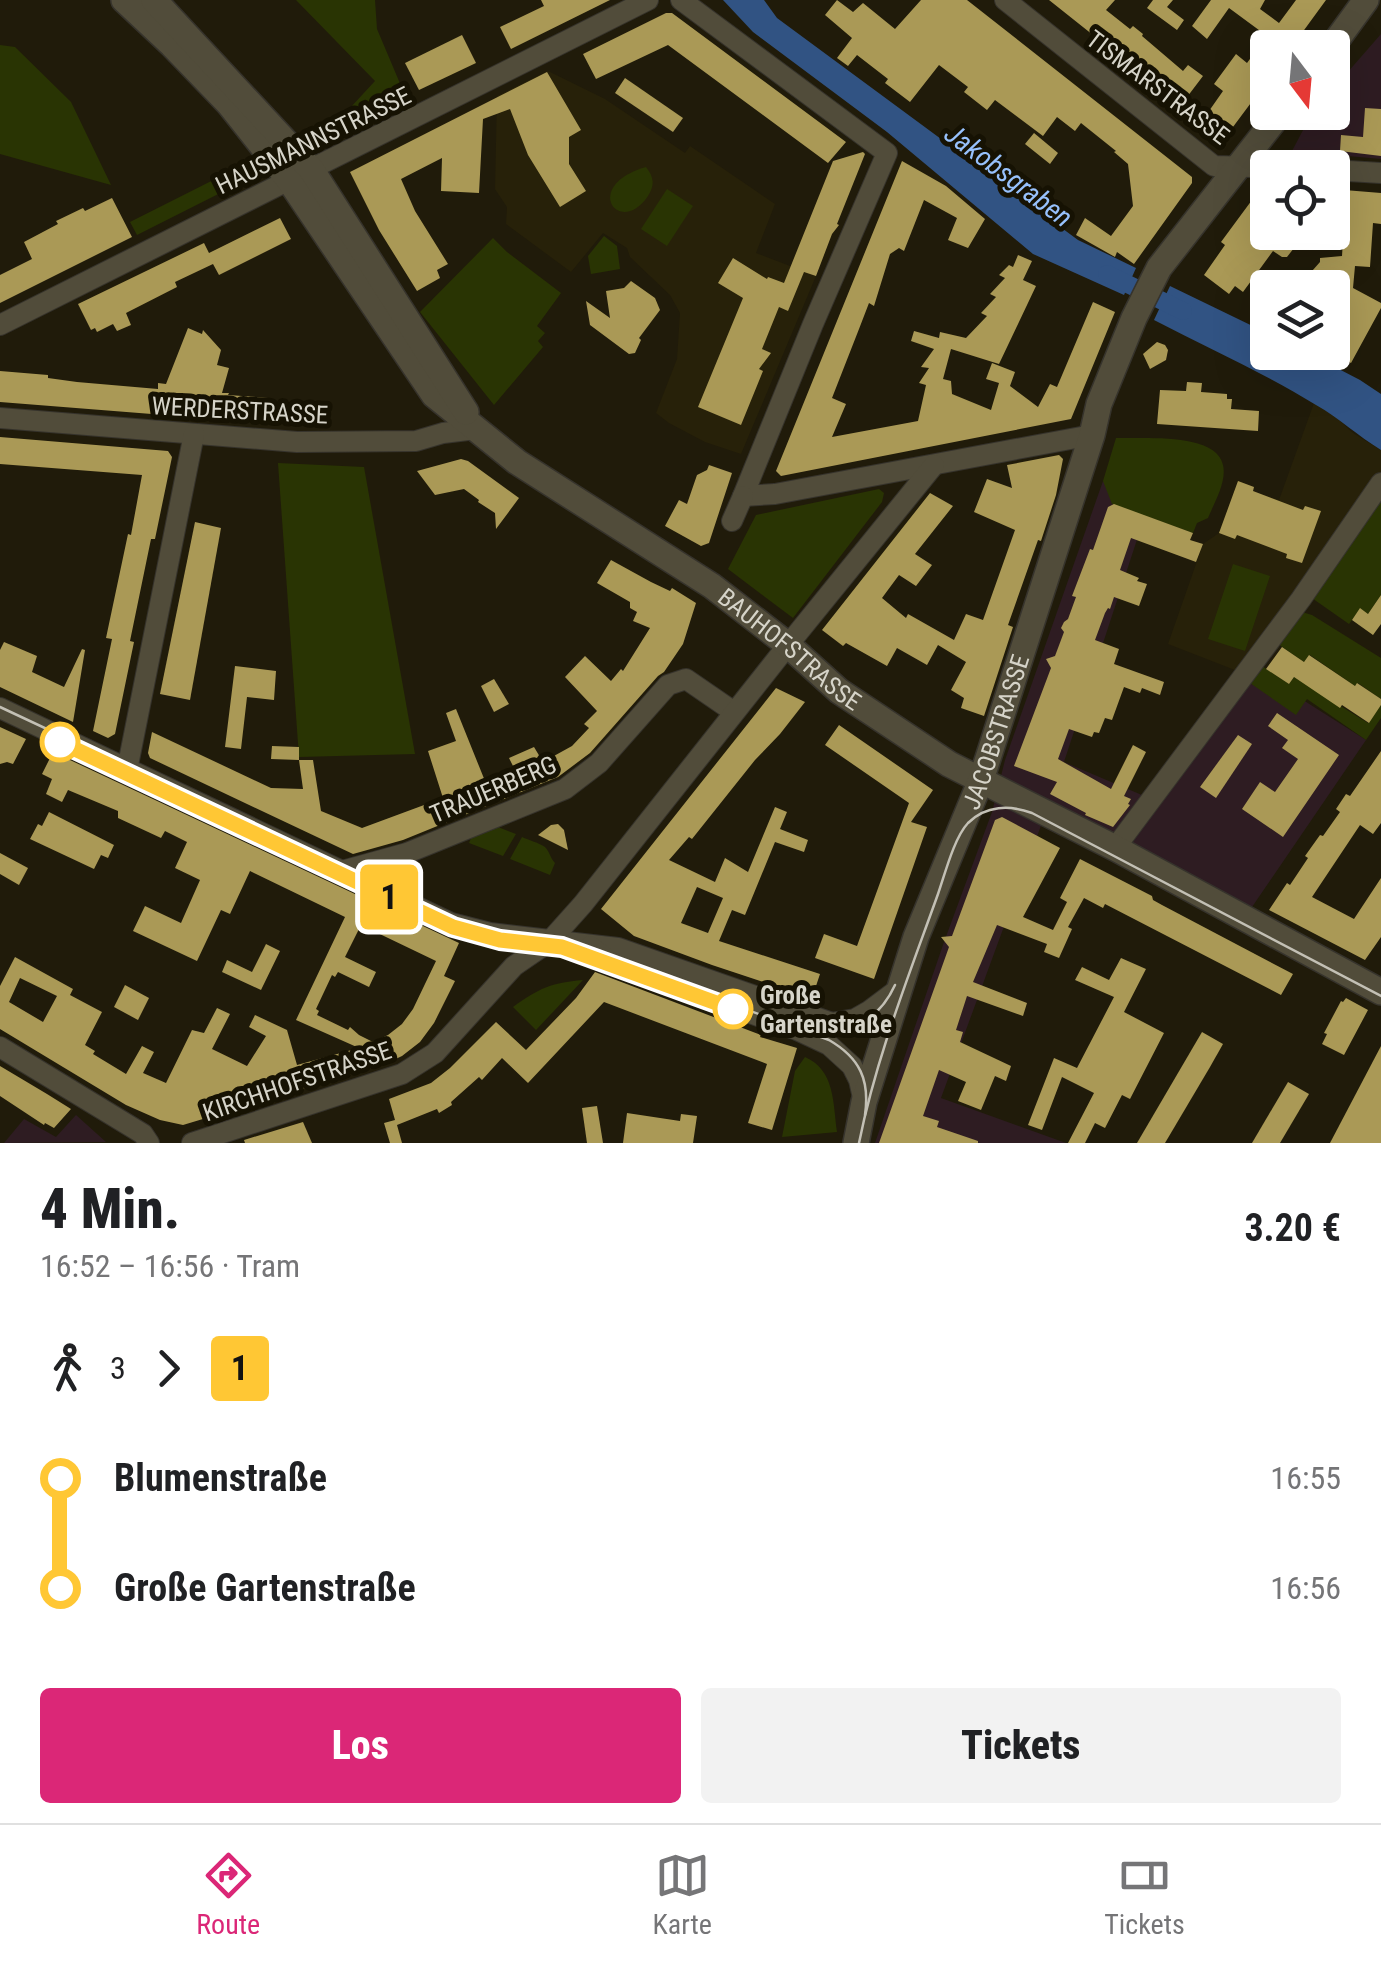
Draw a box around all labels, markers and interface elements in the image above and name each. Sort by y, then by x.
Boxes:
street label: TISMARSTRASSE [1081,24,1235,150]
north arrow [1250,30,1350,130]
map controls [1250,30,1350,370]
street label: HAUSMANNSTRASSE [211,81,416,200]
water label: Jakobsgraben [938,117,1079,234]
button: locate [1250,150,1350,250]
button: layers [1250,270,1350,370]
street label: WERDERSTRASSE [151,391,329,430]
street label: BAUHOFSTRASSE [712,582,866,717]
street label: JACOBSTRASSE [957,651,1035,814]
unlabelled marker [41,723,79,761]
street label: TRAUERBERG [426,750,561,829]
line badge: 1 [356,864,422,930]
text: 1 [380,877,398,918]
place label: Große Gartenstraße [760,981,892,1039]
marker: Große Gartenstraße [714,990,752,1028]
street label: KIRCHHOFSTRASSE [199,1036,395,1127]
text: 4 Min. [40,1177,180,1241]
text: 3.20 € [1244,1206,1341,1250]
text: 16:52 – 16:56 · Tram [40,1247,300,1285]
icon: walk [40,1341,95,1396]
icon: forward [141,1341,196,1396]
text: 1 [231,1348,249,1389]
text: 3 [110,1349,126,1387]
text: Blumenstraße [114,1456,327,1500]
text: 16:55 [1270,1459,1341,1497]
text: Große Gartenstraße [114,1566,416,1610]
text: 16:56 [1270,1569,1341,1607]
button: Los [40,1688,681,1803]
button: Tickets [701,1688,1341,1803]
tab: Route [196,1848,260,1941]
tab: Karte [653,1848,712,1941]
tab: Tickets [1104,1848,1185,1941]

